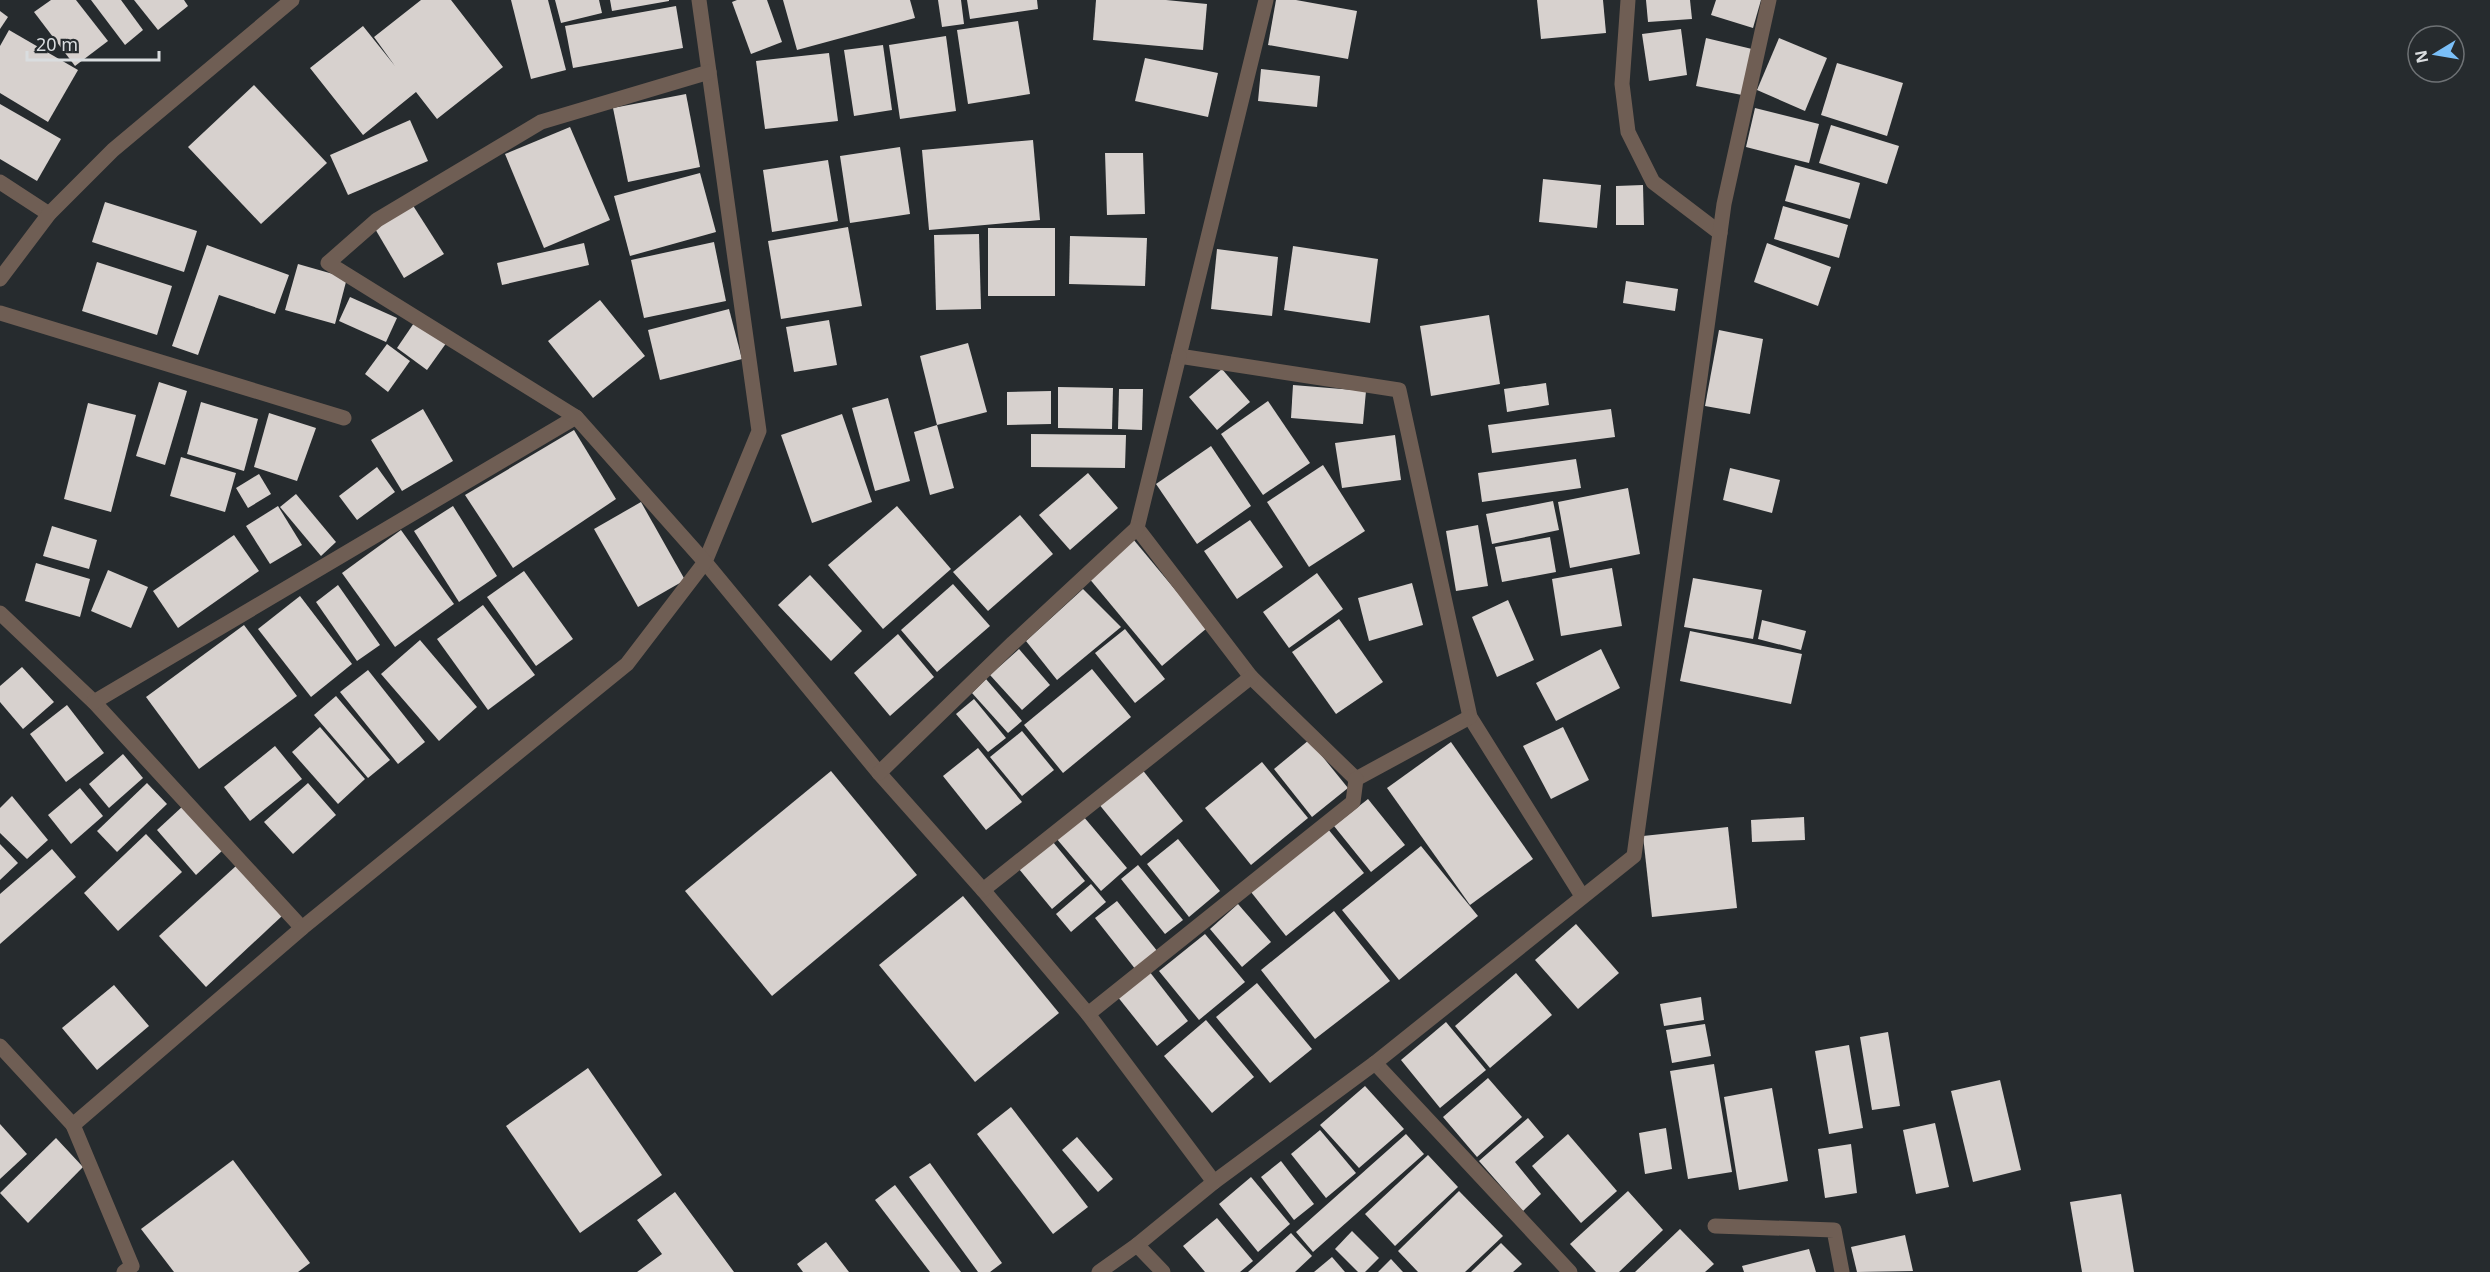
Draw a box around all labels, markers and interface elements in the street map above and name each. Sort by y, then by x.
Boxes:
scale bar [27,24,159,62]
north arrow [2406,24,2466,84]
text: 20 m [36,32,78,56]
text: N [2409,48,2433,65]

